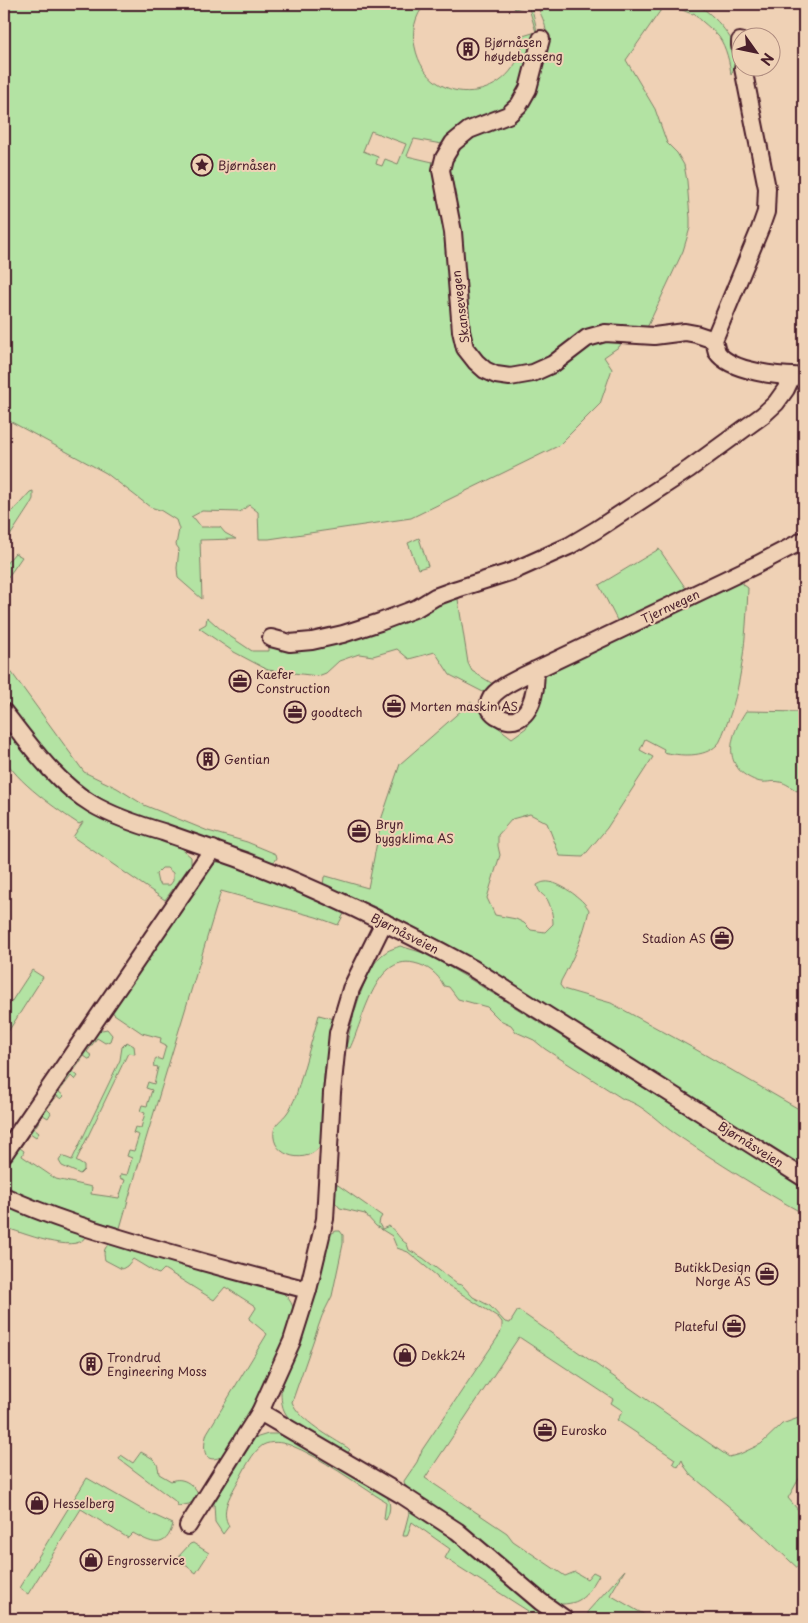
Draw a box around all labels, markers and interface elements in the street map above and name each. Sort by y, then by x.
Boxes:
north arrow [730,28,780,78]
place label: Bjørnåsen høydebasseng [484,33,563,65]
building icon: Bjørnåsen høydebasseng [456,37,480,61]
text: N [755,49,779,70]
place icon: Bjørnåsen [190,153,214,177]
place label: Bjørnåsen [218,156,276,174]
street label: Skansevegen [447,269,473,345]
street label: Tjernvegen [638,585,702,627]
place label: Kaefer Construction [256,665,330,697]
office icon: Kaefer Construction [228,669,252,693]
office icon: Morten maskin AS [382,694,406,718]
place label: Morten maskin AS [410,697,518,715]
office icon: goodtech [283,700,307,724]
place label: goodtech [311,703,363,721]
building icon: Gentian [196,747,220,771]
place label: Gentian [224,750,270,768]
place label: Bryn byggklima AS [375,815,454,847]
office icon: Bryn byggklima AS [347,819,371,843]
street label: Bjørnåsveien [368,908,442,958]
office icon: Stadion AS [710,926,734,950]
place label: Stadion AS [642,929,706,947]
street label: Bjørnåsveien [715,1117,787,1171]
place label: ButikkDesign Norge AS [674,1258,751,1290]
office icon: ButikkDesign Norge AS [755,1262,779,1286]
office icon: Plateful [722,1314,746,1338]
place label: Plateful [674,1317,718,1335]
shop icon: Dekk24 [393,1343,417,1367]
place label: Dekk24 [421,1346,466,1364]
place label: Trondrud Engineering Moss [107,1348,207,1380]
building icon: Trondrud Engineering Moss [79,1352,103,1376]
office icon: Eurosko [533,1418,557,1442]
place label: Eurosko [561,1421,607,1439]
shop icon: Hesselberg [25,1491,49,1515]
place label: Hesselberg [53,1494,114,1512]
shop icon: Engrosservice [79,1548,103,1572]
place label: Engrosservice [107,1551,185,1569]

